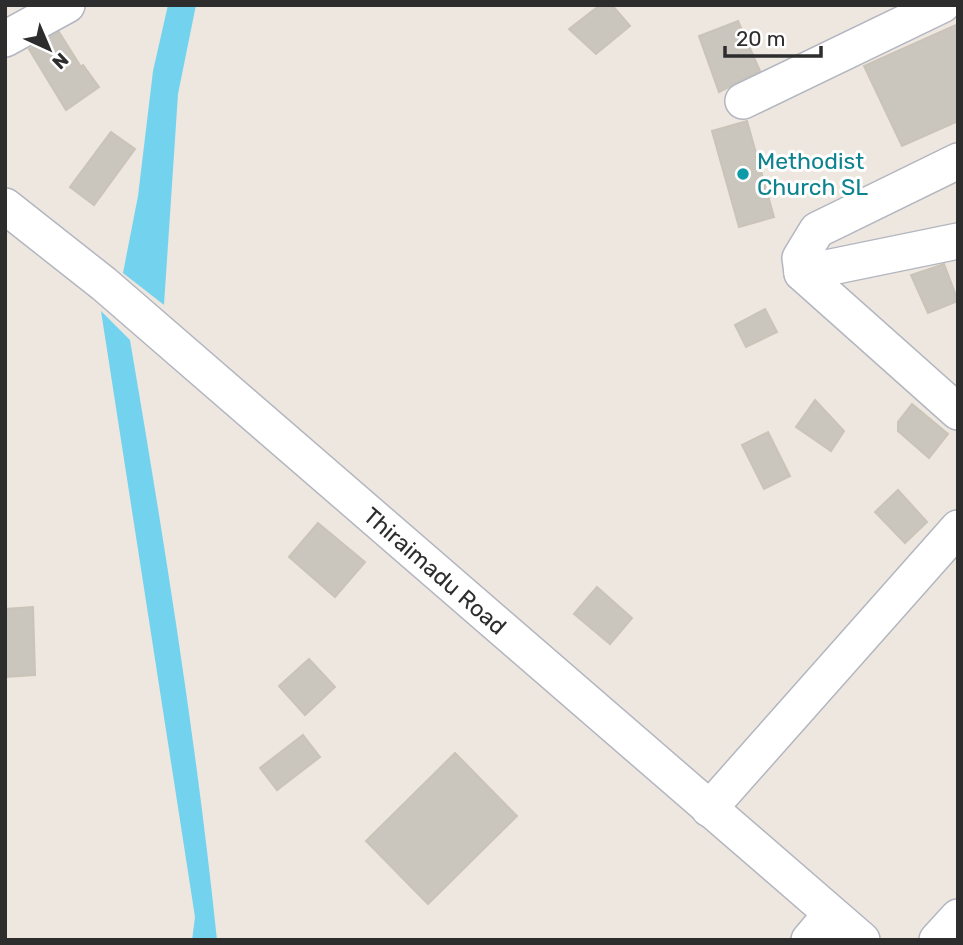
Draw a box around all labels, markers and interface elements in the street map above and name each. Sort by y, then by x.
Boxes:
north arrow [14,14,84,84]
scale bar [725,14,821,58]
text: 20 m [736,26,785,51]
text: N [48,48,73,74]
place label: Methodist Church SL [757,147,868,201]
marker: Methodist Church SL [735,166,751,182]
street label: Thiraimadu Road [358,501,512,641]

